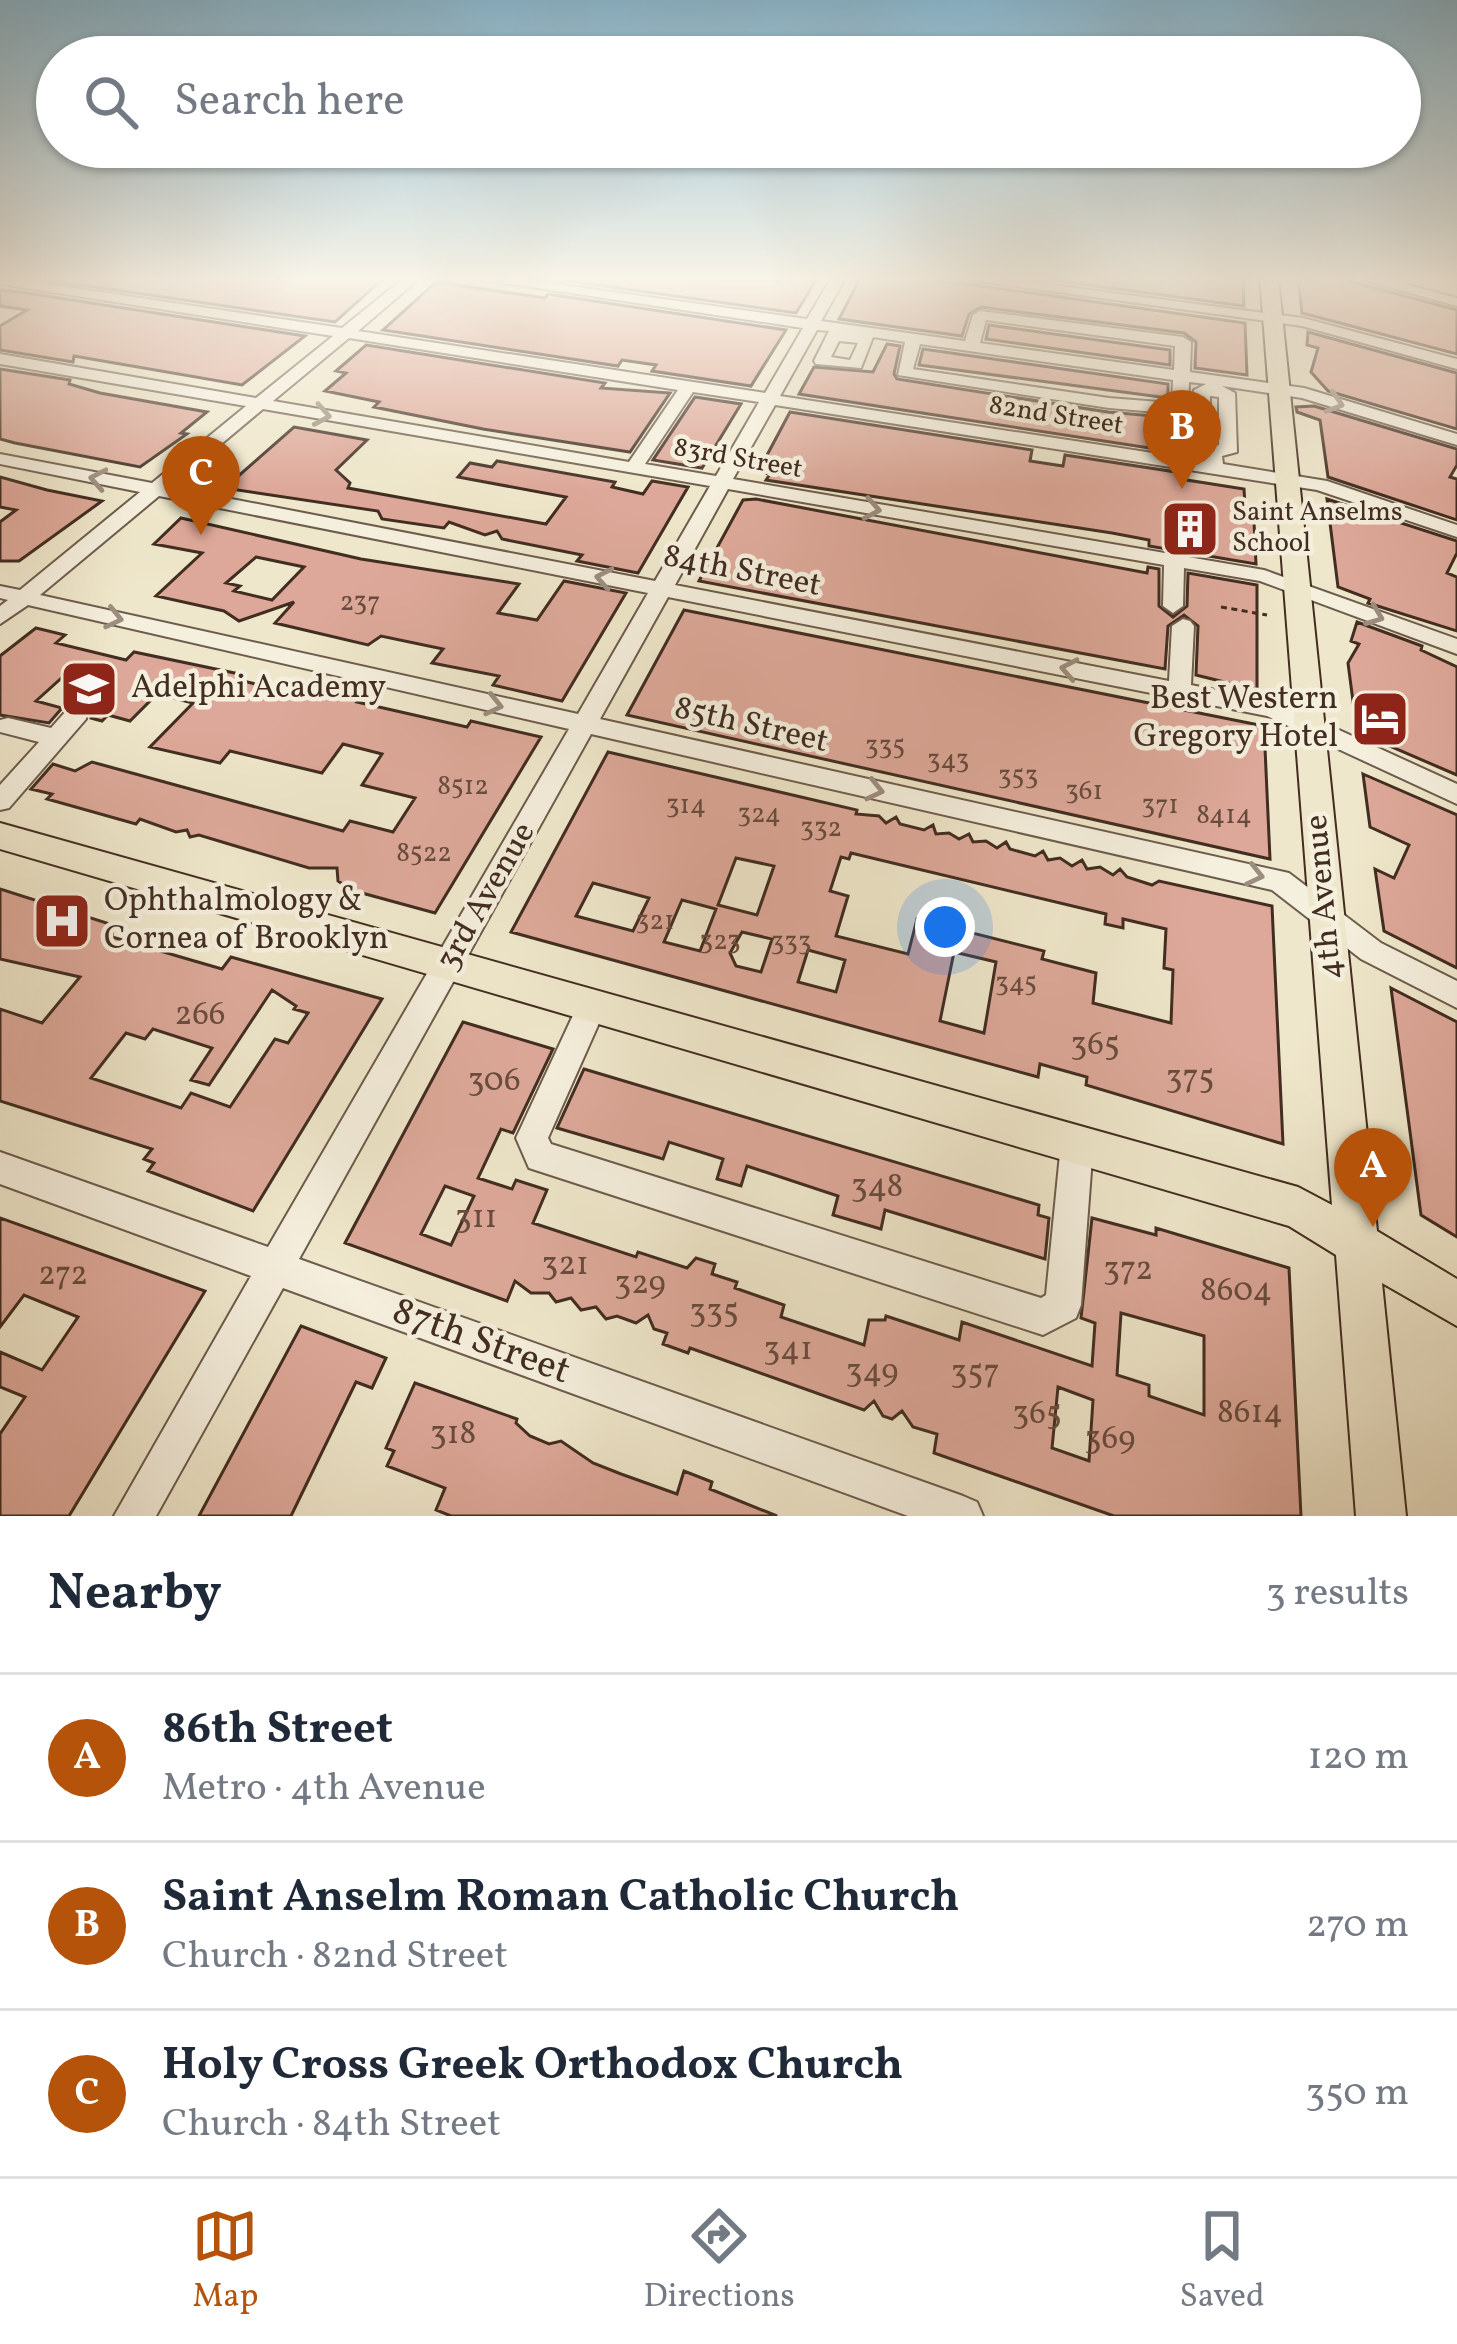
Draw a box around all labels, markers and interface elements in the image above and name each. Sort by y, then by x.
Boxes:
search box [36,36,1421,168]
icon: search [78,69,144,135]
text: Search here [174,71,405,134]
street label: 82nd Street [986,387,1126,445]
one-way arrow [1324,389,1345,414]
pin: B [1143,390,1221,489]
one-way arrow [312,401,332,426]
street label: 83rd Street [671,429,805,489]
pin: C [162,436,240,535]
one-way arrow [88,467,108,493]
place label: Saint Anselms School [1232,494,1402,563]
one-way arrow [862,496,882,521]
building icon: Saint Anselms School [1159,498,1221,560]
street label: 84th Street [659,534,825,610]
one-way arrow [594,566,614,592]
house number: 237 [340,584,380,622]
one-way arrow [1364,602,1385,627]
one-way arrow [104,604,124,629]
one-way arrow [1060,657,1080,683]
school or university icon: Adelphi Academy [58,658,120,720]
place label: Adelphi Academy [131,666,386,712]
place label: Best Western Gregory Hotel [1134,677,1338,761]
street label: 85th Street [670,686,832,766]
hotel icon: Best Western Gregory Hotel [1349,688,1411,750]
one-way arrow [484,691,504,716]
house number: 335 [865,728,905,766]
house number: 343 [927,742,969,780]
house number: 353 [998,758,1038,796]
house number: 8512 [437,768,489,806]
house number: 361 [1065,773,1103,811]
one-way arrow [864,777,884,802]
house number: 314 [666,787,706,825]
house number: 371 [1141,787,1179,825]
house number: 324 [737,796,781,834]
house number: 8414 [1196,797,1252,835]
house number: 332 [800,810,842,848]
street label: 4th Avenue [1295,813,1355,981]
street label: 3rd Avenue [426,815,548,979]
house number: 8522 [396,835,452,873]
one-way arrow [1245,862,1265,887]
place label: Ophthalmology & Cornea of Brooklyn [104,879,389,963]
hospital icon: Ophthalmology & Cornea of Brooklyn [31,890,93,952]
your location [915,897,975,957]
house number: 321 [636,903,674,941]
house number: 323 [699,923,741,961]
house number: 333 [770,924,812,962]
house number: 345 [995,965,1037,1003]
house number: 266 [174,993,226,1039]
house number: 365 [1070,1023,1120,1069]
house number: 375 [1166,1056,1214,1102]
house number: 306 [467,1059,521,1105]
pin: A [1334,1128,1412,1227]
house number: 348 [851,1165,903,1211]
house number: 311 [455,1196,497,1242]
house number: 321 [541,1243,589,1289]
house number: 372 [1103,1248,1153,1294]
house number: 272 [38,1253,88,1299]
house number: 329 [614,1262,666,1308]
house number: 8604 [1200,1269,1272,1315]
street label: 87th Street [385,1285,577,1399]
house number: 335 [689,1290,739,1336]
house number: 341 [763,1328,813,1374]
house number: 349 [846,1350,898,1396]
house number: 357 [951,1351,999,1397]
house number: 8614 [1217,1391,1283,1437]
house number: 365 [1012,1392,1062,1438]
house number: 318 [430,1412,476,1458]
house number: 369 [1085,1417,1135,1463]
text: Nearby [48,1559,222,1630]
text: 3 results [1266,1567,1409,1621]
text: 86th Street [162,1699,393,1762]
text: A [73,1731,101,1785]
text: 120 m [1308,1731,1409,1785]
text: Metro · 4th Avenue [162,1762,486,1816]
text: Saint Anselm Roman Catholic Church [162,1867,959,1930]
text: B [74,1899,100,1953]
text: 270 m [1306,1899,1409,1953]
text: Church · 82nd Street [162,1930,508,1984]
text: Holy Cross Greek Orthodox Church [162,2035,903,2098]
text: C [74,2067,100,2121]
text: 350 m [1305,2067,1409,2121]
text: Church · 84th Street [162,2098,501,2152]
tab: Map [192,2203,259,2321]
tab: Directions [643,2203,795,2321]
tab: Saved [1180,2203,1265,2321]

